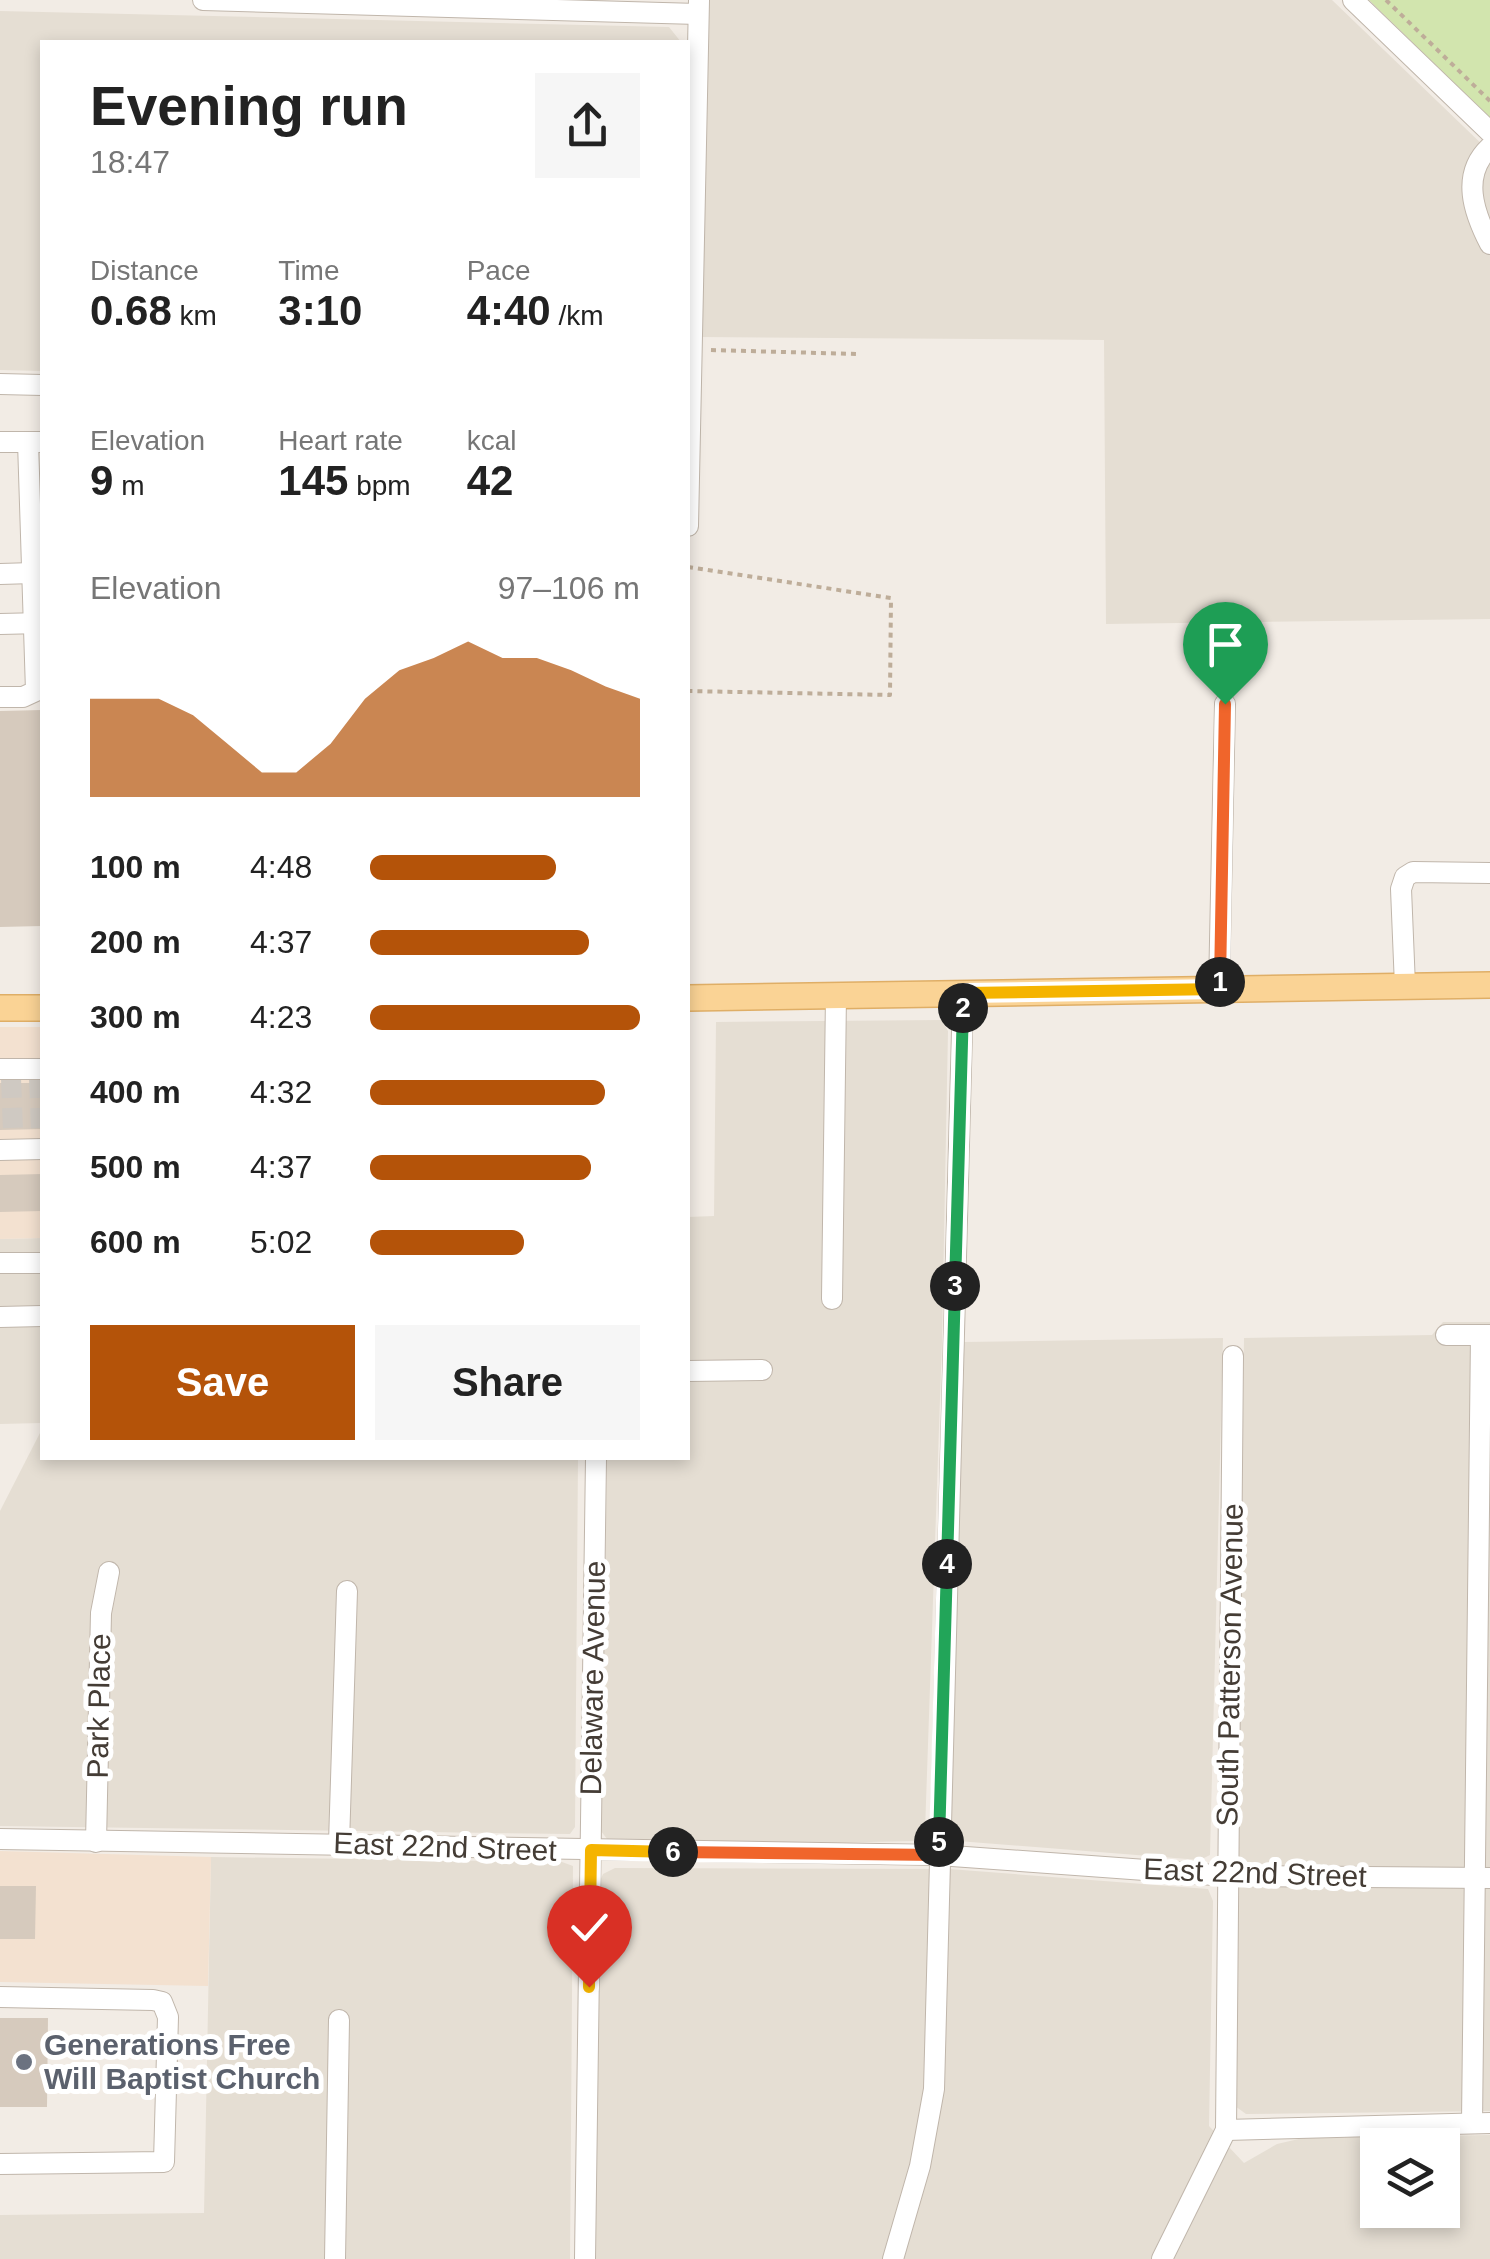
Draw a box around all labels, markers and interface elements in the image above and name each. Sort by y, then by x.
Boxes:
button: share [535,73,640,178]
text: Evening run [90,75,408,137]
text: 18:47 [90,144,170,180]
text: Distance [90,255,199,286]
text: Time [278,255,340,286]
text: Pace [467,255,530,286]
text: 0.68 [90,287,172,334]
text: 3:10 [278,287,362,334]
text: 4:40 [467,287,551,334]
text: km [172,300,217,331]
text: /km [551,300,604,331]
text: Elevation [90,425,205,456]
text: Heart rate [278,425,403,456]
text: kcal [467,425,516,456]
text: 9 [90,457,113,504]
text: 145 [278,457,348,504]
text: 42 [467,457,513,504]
text: m [113,470,144,501]
text: bpm [348,470,411,501]
text: Elevation [90,570,222,606]
text: 97–106 m [498,570,640,606]
pin [1183,602,1268,705]
icon: arrive [1198,617,1253,672]
text: 100 m [90,849,181,885]
text: 4:48 [250,849,312,885]
text: 200 m [90,924,181,960]
text: 4:37 [250,924,312,960]
pin: 1 [1195,957,1245,1007]
text: 1 [1212,966,1228,997]
pin: 2 [938,983,988,1033]
text: 2 [955,992,971,1023]
text: 300 m [90,999,181,1035]
text: 4:23 [250,999,312,1035]
text: 400 m [90,1074,181,1110]
text: 4:32 [250,1074,312,1110]
text: 500 m [90,1149,181,1185]
text: 4:37 [250,1149,312,1185]
text: 600 m [90,1224,181,1260]
text: 5:02 [250,1224,312,1260]
pin: 3 [930,1261,980,1311]
text: 3 [947,1270,963,1301]
button: Save [90,1325,355,1440]
button: Share [375,1325,640,1440]
street label: South Patterson Avenue [1210,1503,1249,1827]
pin: 4 [922,1539,972,1589]
text: 4 [939,1548,955,1579]
street label: Delaware Avenue [574,1560,611,1796]
street label: Park Place [81,1633,116,1779]
pin: 5 [914,1817,964,1867]
street label: East 22nd Street [333,1826,558,1867]
text: 5 [931,1826,947,1857]
pin: 6 [648,1827,698,1877]
text: 6 [665,1836,681,1867]
street label: East 22nd Street [1143,1852,1368,1893]
pin [547,1885,632,1988]
icon: check [562,1900,617,1955]
place label: Generations Free Will Baptist Church [44,2028,320,2095]
marker: Generations Free Will Baptist Church [13,2051,35,2073]
map controls [1360,2128,1460,2228]
button: layers [1360,2128,1460,2228]

